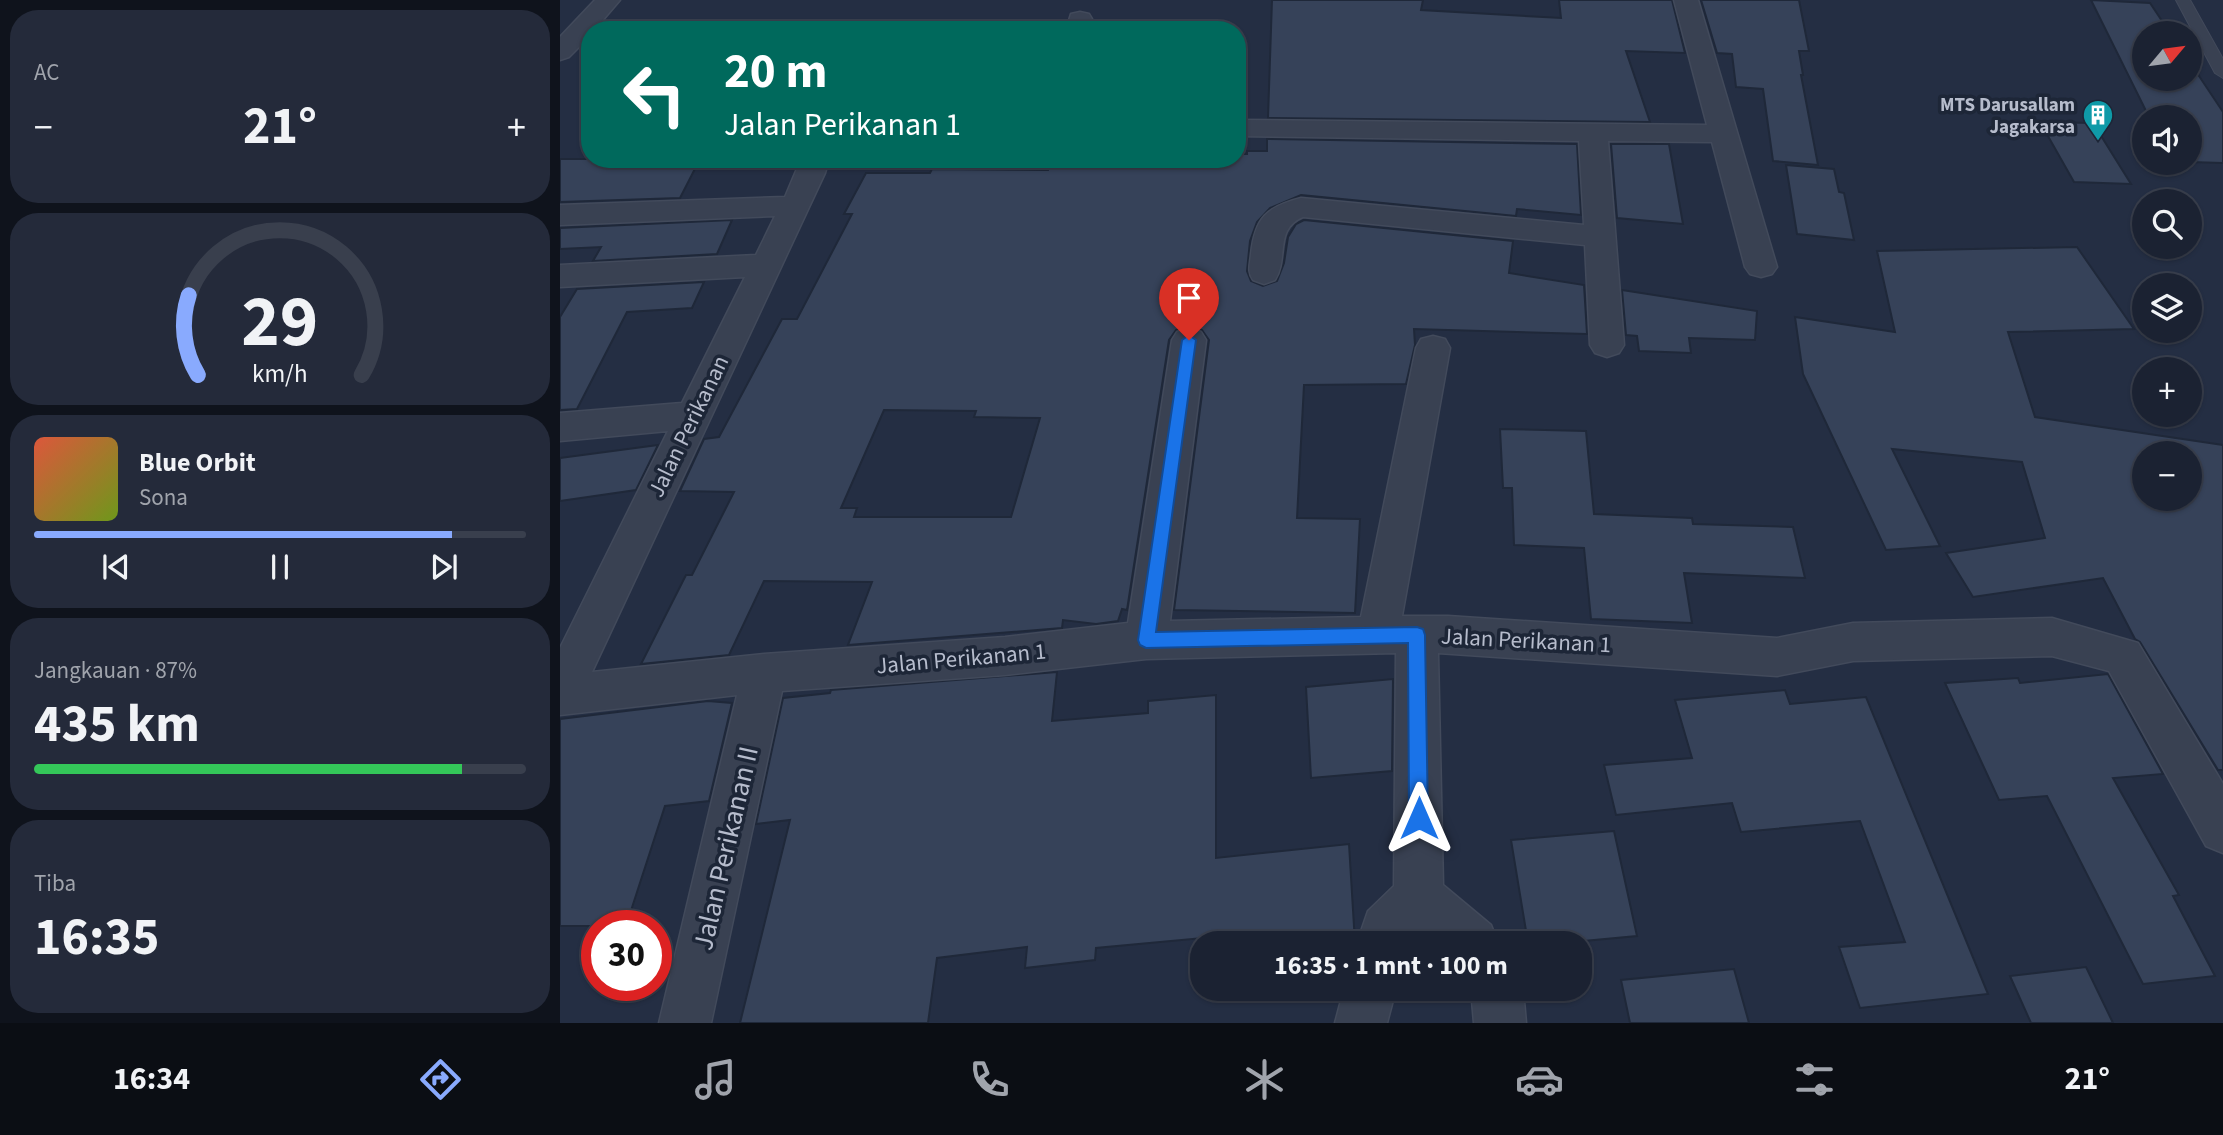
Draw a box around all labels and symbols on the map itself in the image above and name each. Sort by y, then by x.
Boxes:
north arrow [2132,21,2202,91]
place label: MTS Darusallam Jagakarsa [1940,92,2075,141]
building icon: MTS Darusallam Jagakarsa [2081,98,2115,142]
pin [1159,268,1219,340]
street label: Jalan Perikanan [640,350,737,503]
street label: Jalan Perikanan 1 [1440,620,1612,661]
street label: Jalan Perikanan 1 [875,635,1047,682]
street label: Jalan Perikanan II [683,742,769,954]
position arrow [1382,781,1456,855]
speed limit sign: 30 [581,910,672,1001]

